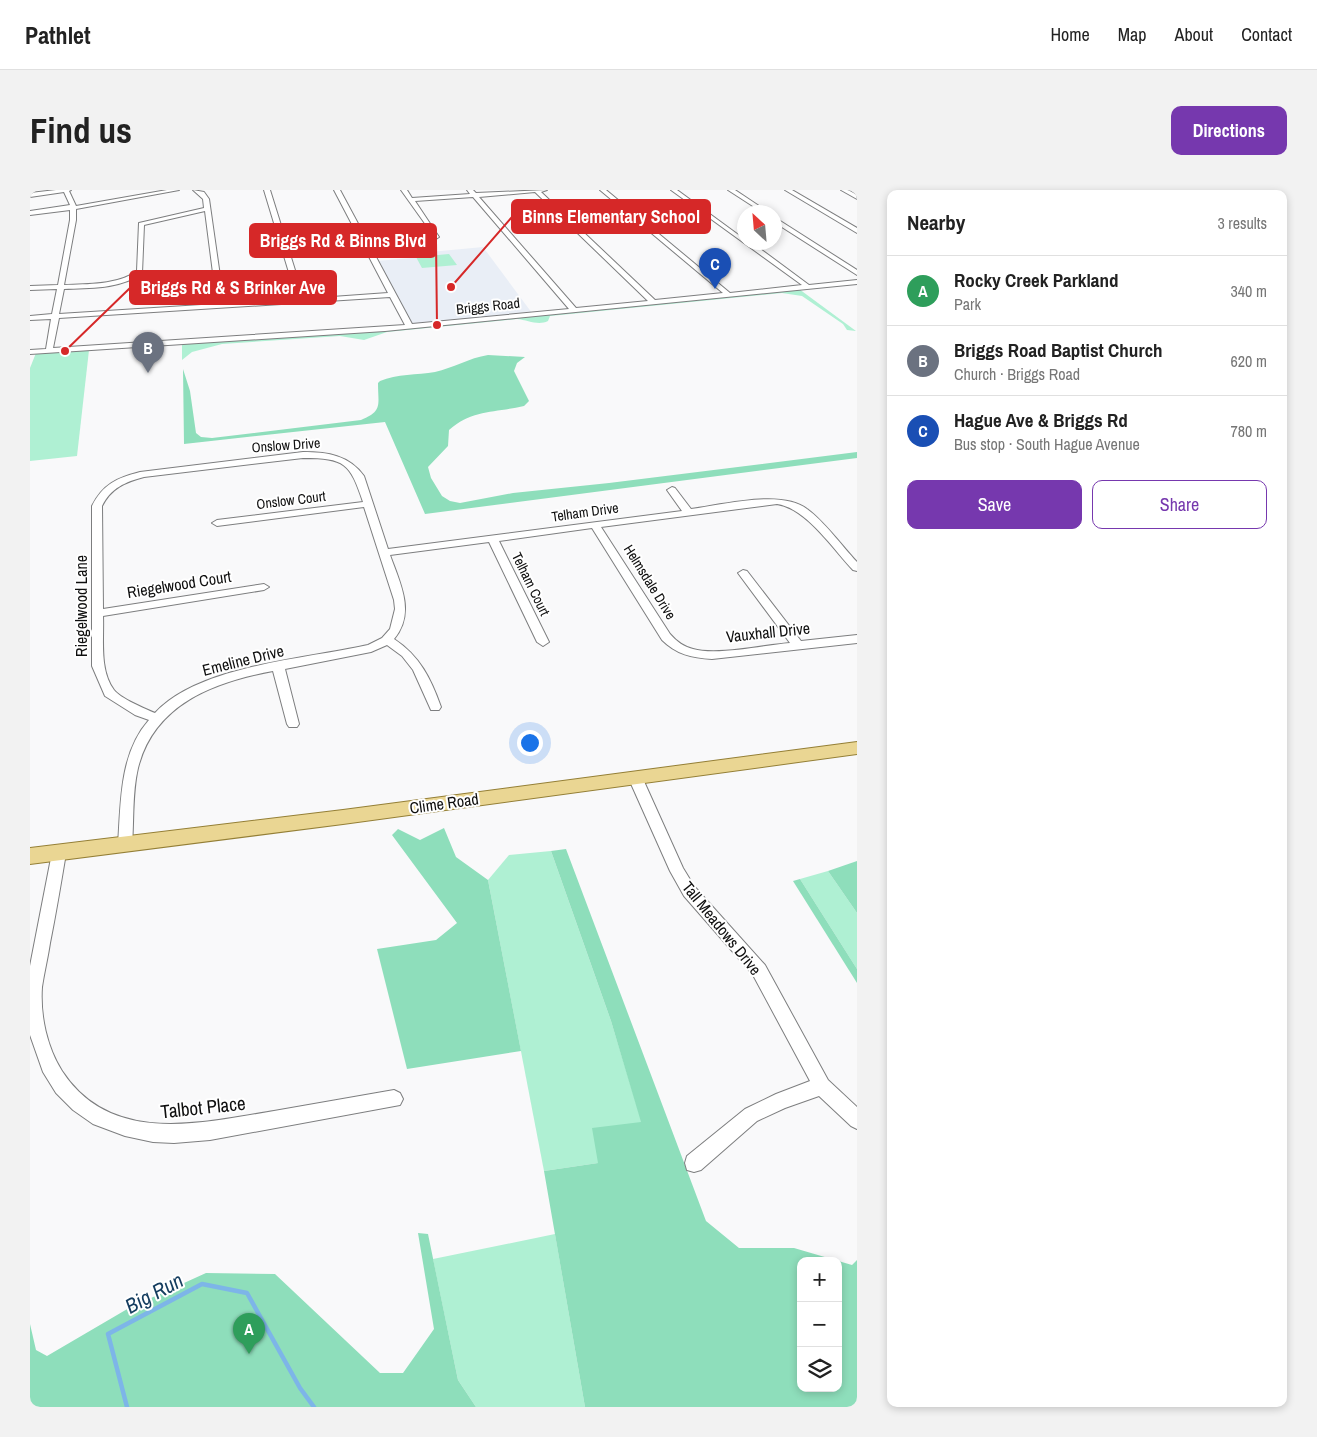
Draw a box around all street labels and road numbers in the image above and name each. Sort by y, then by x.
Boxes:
street label: Briggs Road [455,294,521,318]
street label: Onslow Drive [251,434,321,456]
street label: Onslow Court [255,487,327,513]
street label: Telham Drive [550,498,620,526]
street label: Helmsdale Drive [620,541,680,623]
street label: Telham Court [508,549,554,619]
street label: Riegelwood Lane [70,555,92,657]
street label: Riegelwood Court [125,565,233,603]
street label: Vauxhall Drive [725,617,811,647]
street label: Emeline Drive [200,639,286,681]
street label: Clime Road [408,787,480,819]
street label: Tall Meadows Drive [677,876,767,980]
street label: Talbot Place [159,1090,247,1124]

